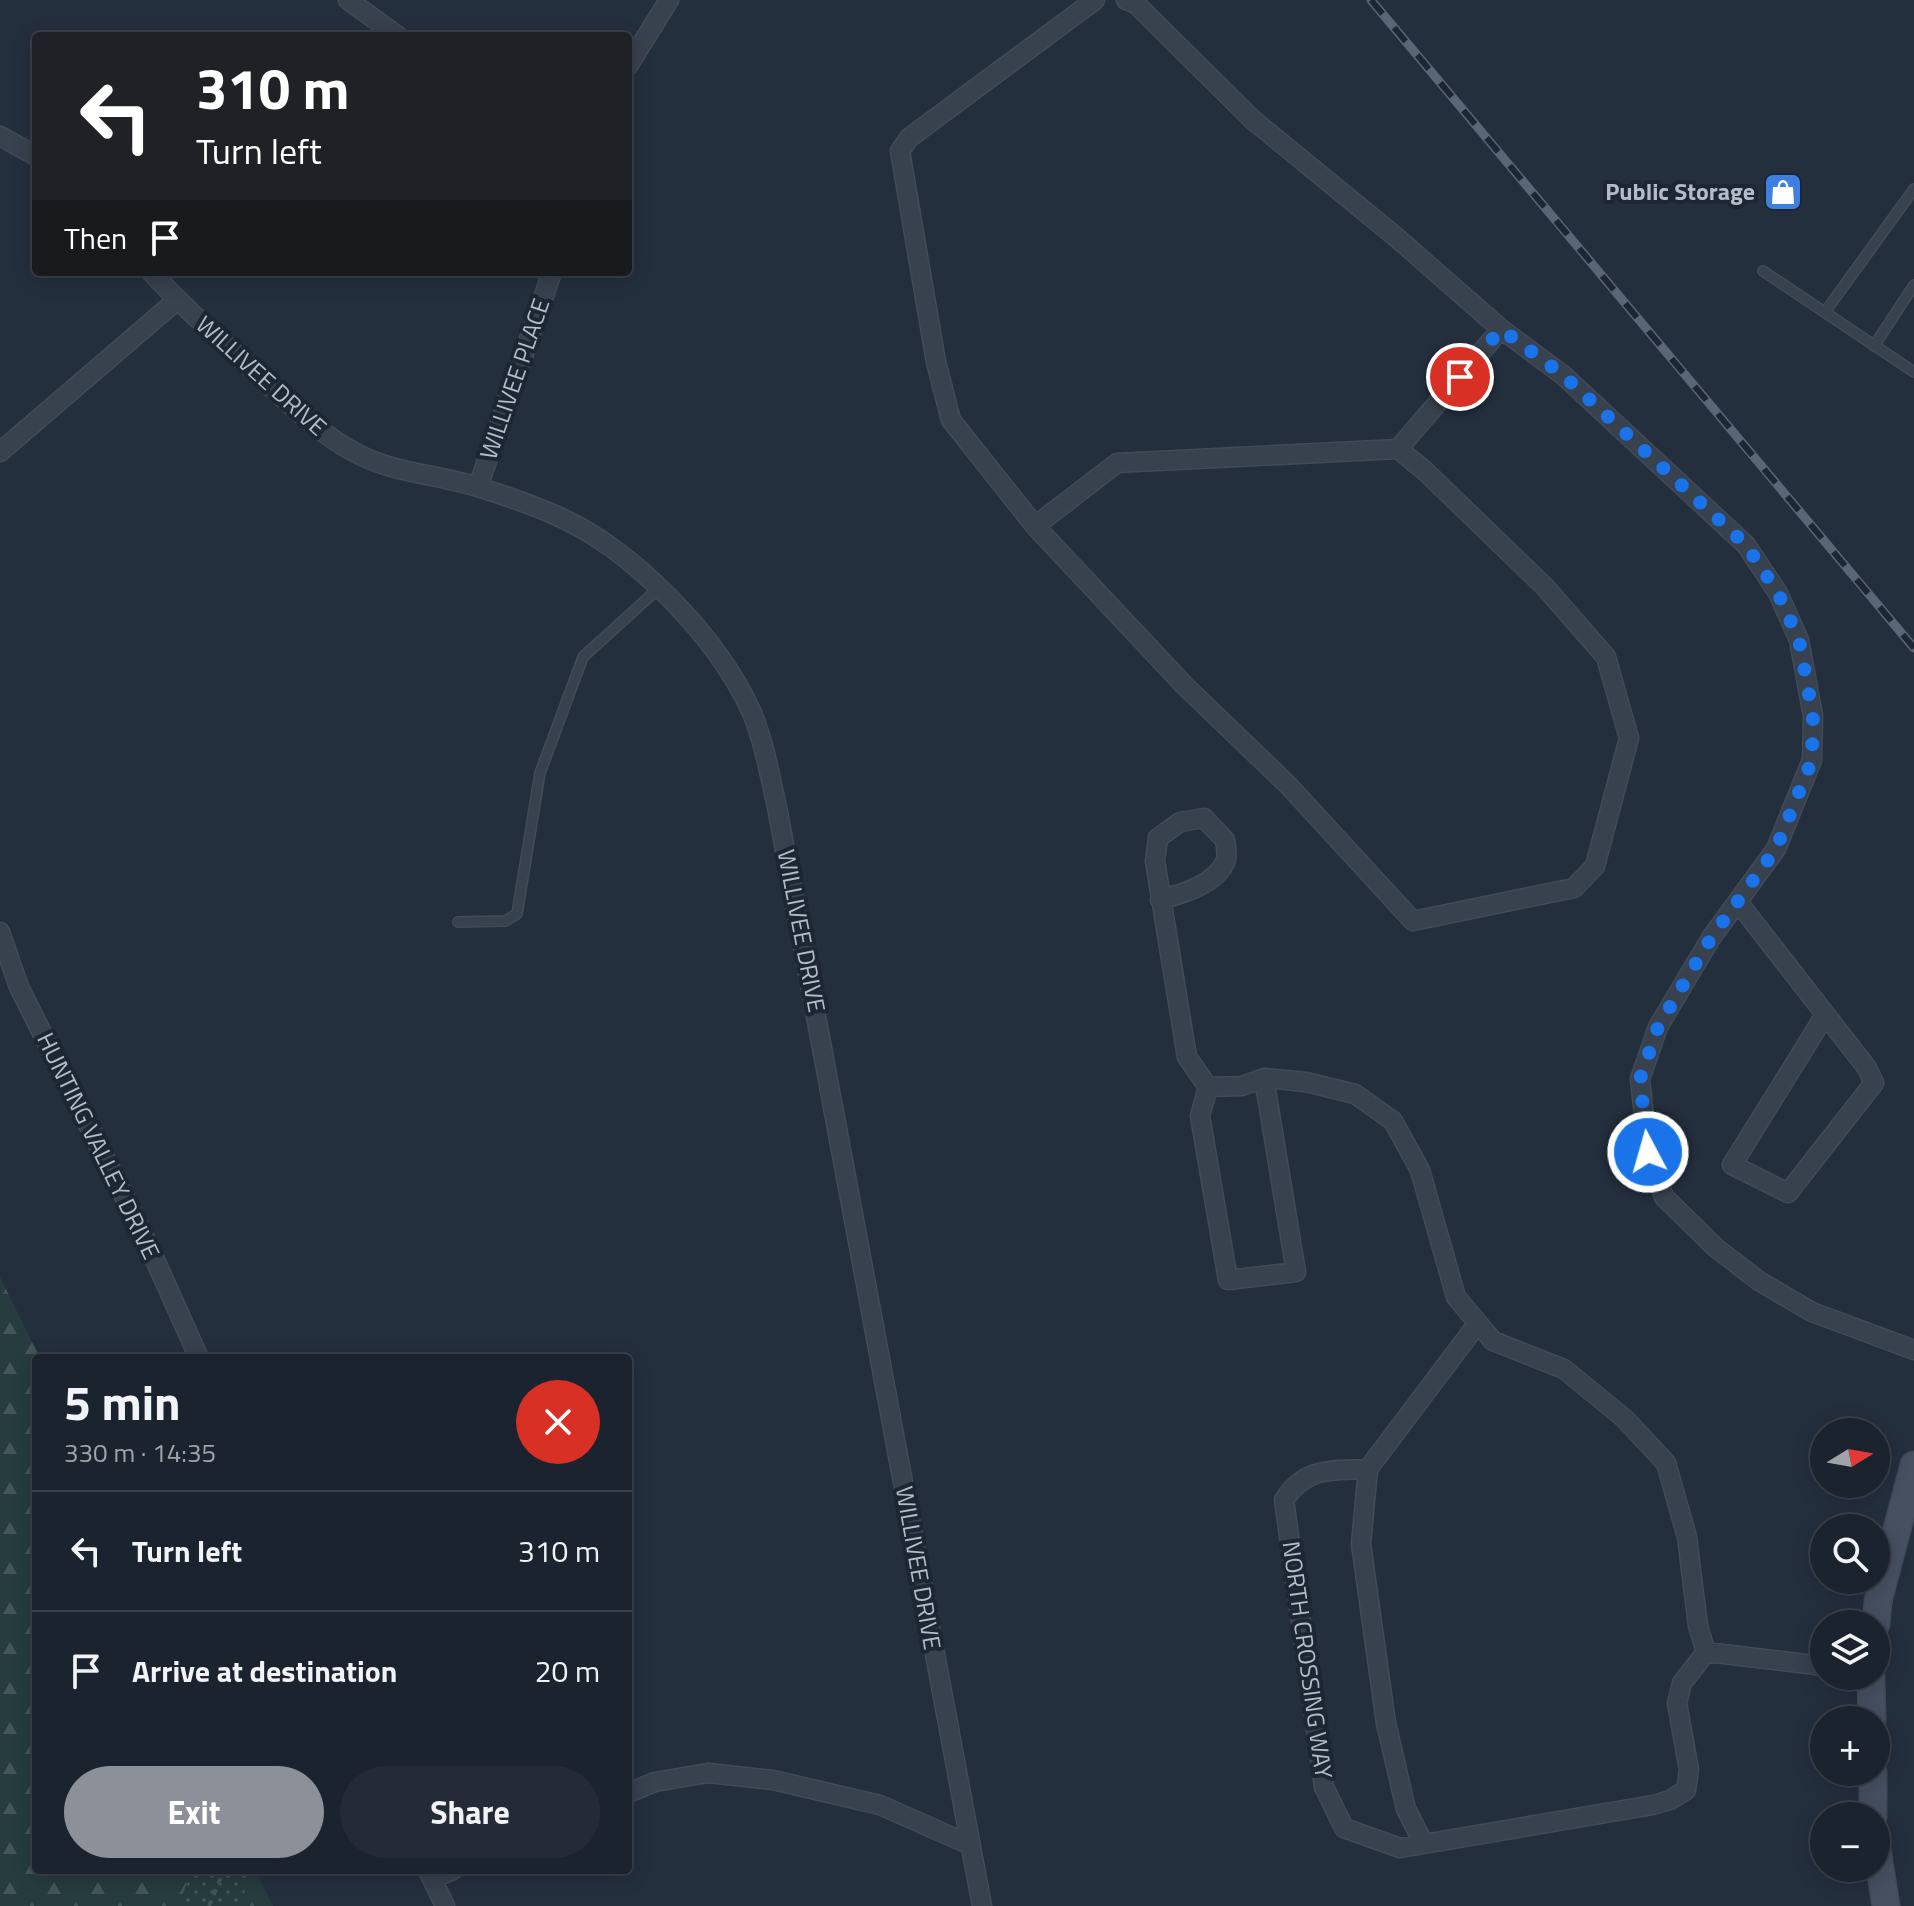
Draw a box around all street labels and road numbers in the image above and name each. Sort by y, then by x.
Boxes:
street label: WILLIVEE PLACE [470,293,558,464]
street label: WILLIVEE DRIVE [188,307,335,444]
street label: WILLIVEE DRIVE [769,846,835,1015]
street label: HUNTING VALLEY DRIVE [28,1026,169,1265]
street label: WILLIVEE DRIVE [887,1483,951,1652]
street label: NORTH CROSSING WAY [1274,1539,1342,1781]

